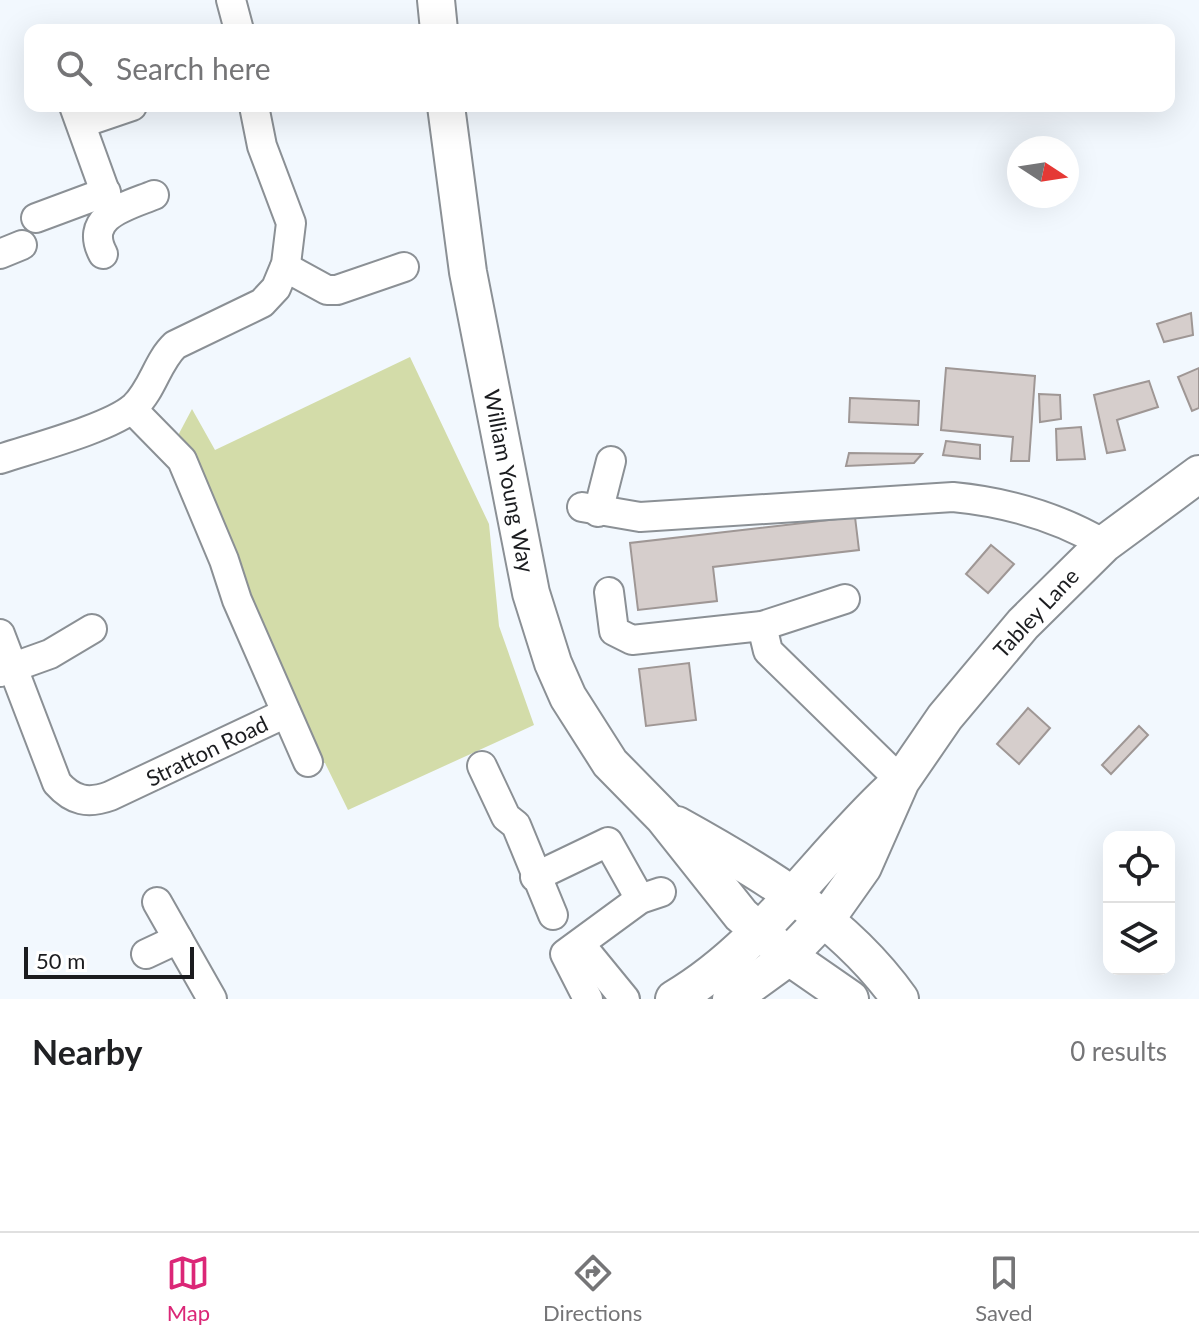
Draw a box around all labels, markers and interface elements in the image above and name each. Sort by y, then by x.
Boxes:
search box [24,24,1175,112]
icon: search [52,46,96,90]
text: Search here [116,50,271,86]
north arrow [1007,136,1079,208]
street label: William Young Way [478,387,541,575]
street label: Tabley Lane [987,562,1084,663]
street label: Stratton Road [141,709,272,792]
map controls [1103,831,1175,975]
button: locate [1103,831,1175,903]
button: layers [1103,903,1175,975]
scale bar [24,943,194,979]
text: 50 m [36,947,85,974]
text: Nearby [32,1031,143,1072]
text: 0 results [1070,1035,1167,1067]
tab: Map [166,1251,210,1326]
tab: Directions [543,1251,642,1326]
tab: Saved [975,1251,1033,1326]

